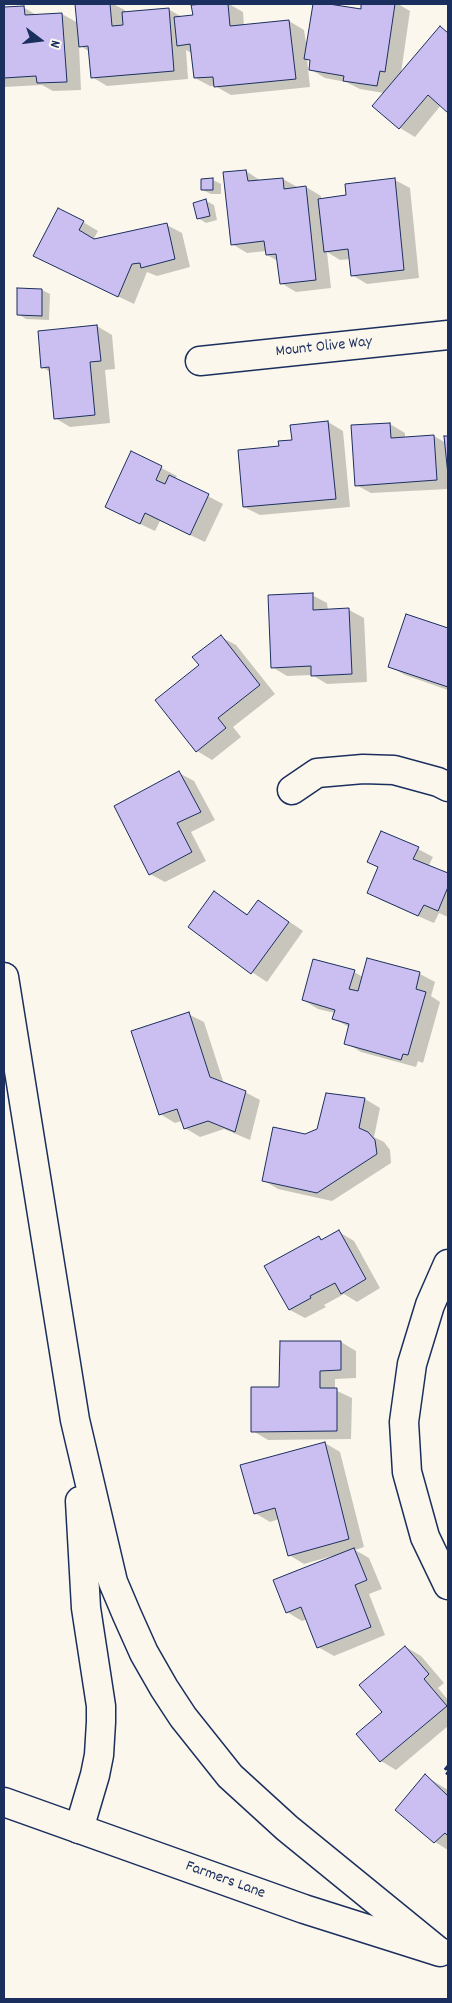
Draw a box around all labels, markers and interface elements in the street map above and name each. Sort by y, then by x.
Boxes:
north arrow [15,15,65,65]
text: N [44,38,65,50]
street label: Mount Olive Way [275,333,373,363]
street label: Farmers Lane [183,1858,267,1904]

